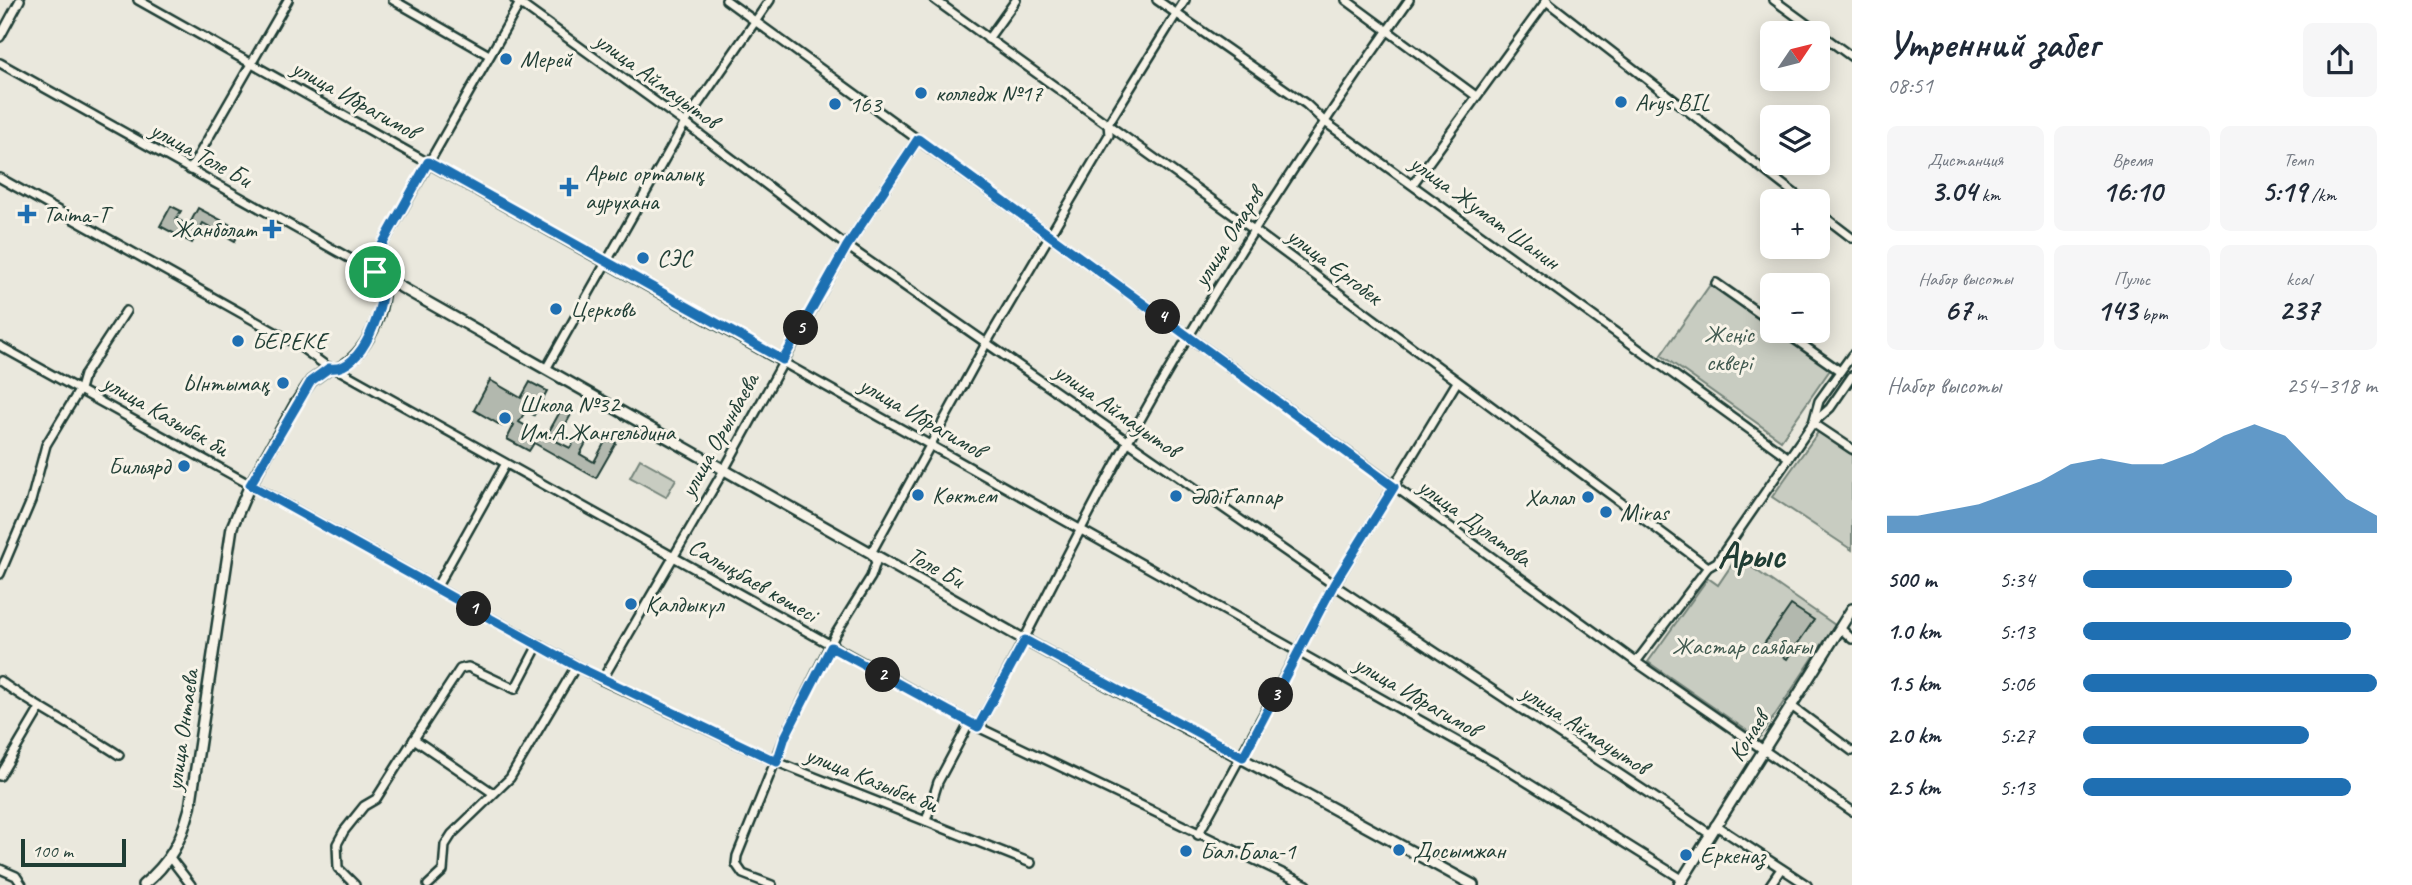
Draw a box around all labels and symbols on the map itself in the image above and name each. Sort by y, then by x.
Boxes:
north arrow [1760,21,1830,91]
street label: улица Аймауытов [588,24,728,137]
place label: Мерей [520,44,574,74]
street label: улица Ибрагимов [285,51,428,149]
marker: Мерей [498,51,514,67]
place label: колледж №17 [935,78,1044,108]
marker: колледж №17 [913,85,929,101]
place label: Arys BIL [1635,87,1710,117]
place label: 163 [849,89,884,119]
marker: Arys BIL [1613,94,1629,110]
marker: 163 [827,96,843,112]
street label: улица Толе Би [144,113,259,195]
street label: улица Жумат Шанин [1403,146,1567,278]
place label: Арыс орталық аурухана [585,158,705,216]
marker: Арыс орталық аурухана [559,177,579,197]
street label: улица Омаров [1185,178,1272,294]
place label: Taima-T [43,199,114,229]
marker: Taima-T [17,204,37,224]
place label: Жанболат [172,214,258,244]
marker: Жанболат [262,219,282,239]
street label: улица Ергобек [1280,219,1390,313]
pin [345,242,405,302]
place label: СЭС [657,243,694,273]
marker: СЭС [635,250,651,266]
place label: Церковь [570,294,636,324]
pin: 4 [1146,300,1180,334]
marker: Церковь [548,301,564,317]
pin: 5 [784,310,818,346]
park label: Жеңіс сквері [1704,319,1756,377]
place label: БЕРЕКЕ [252,326,330,356]
marker: БЕРЕКЕ [230,333,246,349]
street label: улица Аймауытов [1047,355,1189,466]
street label: улица Казыбек би [96,366,235,464]
street label: улица Орынбаева [672,366,766,504]
place label: Ынтымақ [183,368,270,398]
street label: улица Ибрагимов [852,368,995,468]
marker: Ынтымақ [275,375,291,391]
place label: Школа №32 Им.А.Жангельдина [519,389,677,447]
marker: Школа №32 Им.А.Жангельдина [497,410,513,426]
place label: Бильярд [108,451,173,481]
marker: Бильярд [176,458,192,474]
street label: улица Дулатова [1411,470,1539,574]
place label: Көктем [932,480,998,510]
place label: ӘбдіҒаппар [1190,481,1284,511]
place label: Халал [1525,482,1576,512]
marker: Көктем [910,487,926,503]
marker: ӘбдіҒаппар [1168,488,1184,504]
marker: Халал [1580,489,1596,505]
place label: Miras [1620,497,1670,527]
marker: Miras [1598,504,1614,520]
street label: Салықбаев көшесі [683,531,825,630]
district label: Арыс [1717,531,1787,578]
street label: Толе Би [903,539,972,596]
place label: Қалдыкүл [645,589,725,619]
pin: 1 [456,592,491,626]
marker: Қалдыкүл [623,596,639,612]
park label: Жастар саябағы [1672,631,1814,661]
street label: улица Ибрагимов [1347,647,1490,747]
pin: 2 [866,658,900,692]
street label: улица Онтаева [158,666,206,794]
street label: улица Аймауытов [1514,676,1658,783]
pin: 3 [1258,678,1294,712]
street label: Конаев [1721,702,1777,767]
street label: улица Казыбек би [800,738,944,820]
place label: Досымжан [1413,835,1507,865]
scale bar [21,836,126,868]
place label: Бал Бала-1 [1200,836,1297,866]
place label: Еркеназ [1700,840,1767,871]
marker: Досымжан [1391,842,1407,858]
marker: Бал Бала-1 [1178,843,1194,859]
marker: Еркеназ [1678,847,1694,863]

